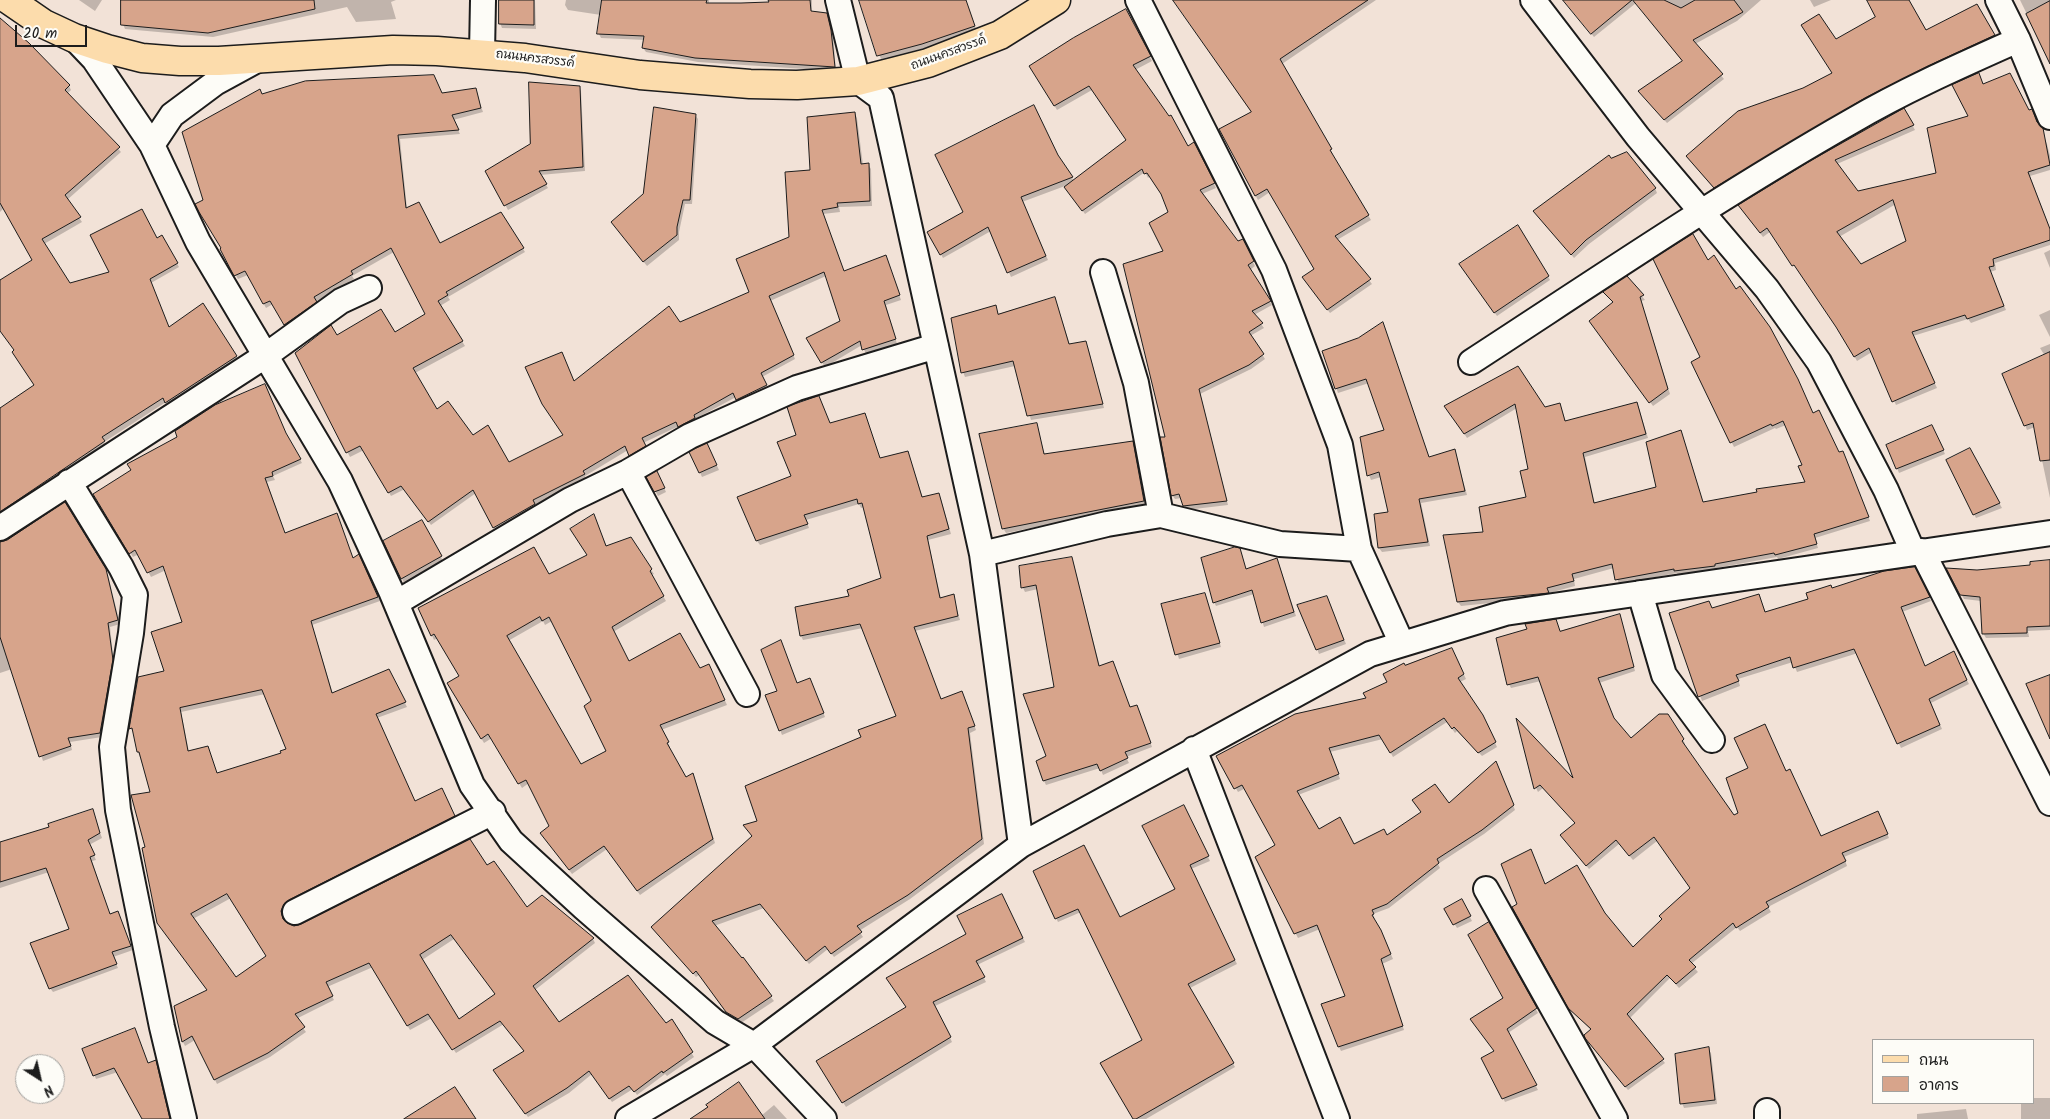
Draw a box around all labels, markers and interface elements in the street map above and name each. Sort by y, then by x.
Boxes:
scale bar [18,15,90,47]
text: 20 m [23,22,57,46]
street label: ถนนนครสวรรค์ [909,34,989,74]
street label: ถนนนครสวรรค์ [495,48,575,72]
legend [1872,1039,2035,1104]
text: ถนน [1919,1049,1948,1073]
north arrow [15,1054,65,1104]
text: อาคาร [1919,1074,1959,1098]
text: N [38,1079,58,1102]

